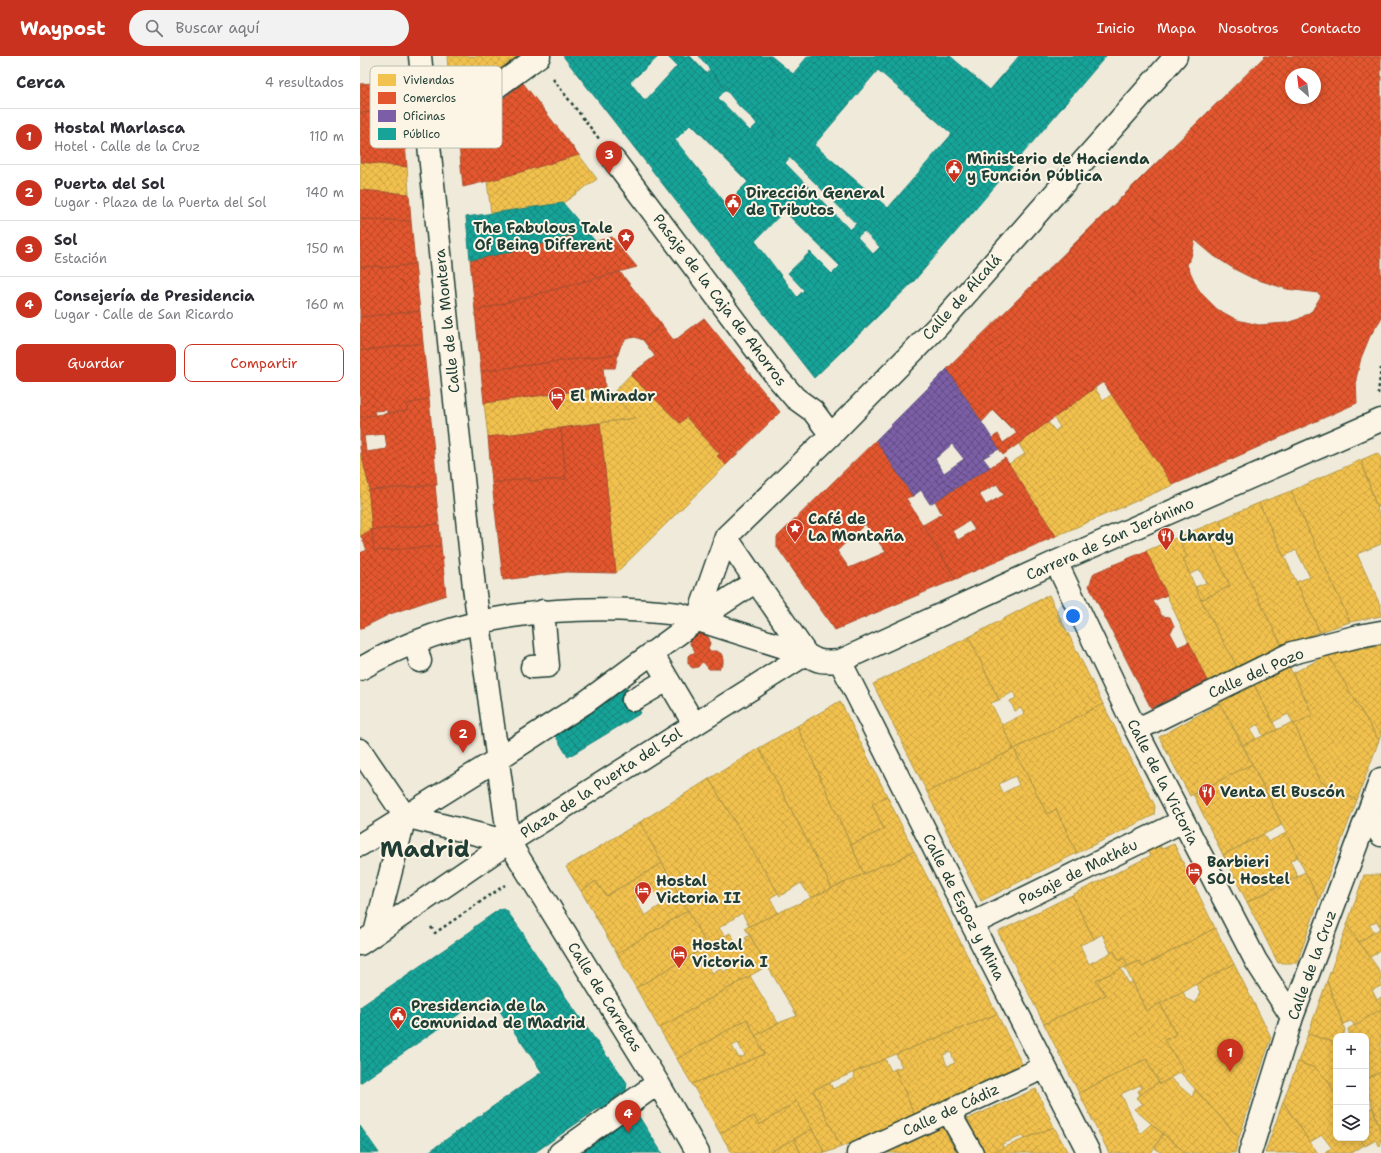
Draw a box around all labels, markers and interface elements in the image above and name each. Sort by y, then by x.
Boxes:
search box [129,10,409,46]
text: Waypost [20,16,105,41]
icon: search [143,17,165,39]
text: Buscar aquí [175,18,259,38]
text: Inicio [1097,19,1135,37]
text: Mapa [1157,19,1196,37]
text: Nosotros [1218,19,1279,37]
text: Contacto [1301,19,1361,37]
legend [370,66,502,148]
north arrow [1285,68,1321,104]
text: Cerca [16,71,65,93]
text: Viviendas [403,73,454,88]
text: 4 resultados [265,74,344,91]
text: Comercios [403,91,456,106]
text: Oficinas [403,109,445,124]
text: Hostal Marlasca [54,118,185,138]
text: Público [403,127,440,142]
text: 1 [26,128,32,145]
text: 110 m [309,128,344,145]
text: Hotel · Calle de la Cruz [54,138,200,155]
pin: 3 [596,141,622,174]
place label: Ministerio de Hacienda y Función Pública [967,149,1150,186]
public building icon: Ministerio de Hacienda y Función Pública [944,158,964,183]
text: Puerta del Sol [54,174,165,194]
place label: Dirección General de Tributos [746,183,885,220]
text: 2 [24,184,34,201]
text: 140 m [305,184,344,201]
public building icon: Dirección General de Tributos [723,192,743,217]
text: Lugar · Plaza de la Puerta del Sol [54,194,266,211]
street label: Pasaje de la Caja de Ahorros [649,210,791,390]
place label: The Fabulous Tale Of Being Different [473,218,613,255]
place icon: The Fabulous Tale Of Being Different [616,227,636,252]
text: Sol [54,230,78,250]
text: 3 [24,240,34,257]
text: 150 m [306,240,344,257]
street label: Calle de la Montera [429,247,465,394]
street label: Calle de Alcalá [918,249,1006,344]
text: Estación [54,250,107,267]
text: Consejería de Presidencia [54,286,255,306]
text: 4 [24,296,34,313]
text: 160 m [306,296,344,313]
text: Lugar · Calle de San Ricardo [54,306,234,323]
button: Guardar [16,344,176,382]
button: Compartir [184,344,344,382]
hotel icon: El Mirador [547,386,567,411]
place label: El Mirador [570,386,655,406]
street label: Carrera de San Jerónimo [1023,493,1197,585]
place label: Café de La Montaña [808,509,905,546]
place icon: Café de La Montaña [785,518,805,543]
restaurant icon: Lhardy [1156,526,1176,551]
place label: Lhardy [1179,526,1234,546]
your location [1063,606,1083,626]
street label: Calle del Pozo [1205,643,1307,703]
street label: Calle de la Victoria [1123,716,1204,849]
pin: 2 [450,720,476,753]
street label: Plaza de la Puerta del Sol [516,723,686,843]
restaurant icon: Venta El Buscón [1197,782,1217,807]
place label: Venta El Buscón [1220,782,1345,802]
street label: Calle de Espoz y Mina [918,830,1010,984]
district label: Madrid [380,834,470,864]
street label: Pasaje de Mathéu [1015,834,1141,910]
place label: Barbieri SOL Hostel [1207,852,1290,889]
hotel icon: Barbieri SOL Hostel [1184,861,1204,886]
place label: Hostal Victoria II [656,871,741,908]
hotel icon: Hostal Victoria II [633,880,653,905]
street label: Calle de la Cruz [1283,907,1341,1023]
place label: Hostal Victoria I [692,935,768,972]
street label: Calle de Carretas [563,938,647,1056]
hotel icon: Hostal Victoria I [669,944,689,969]
place label: Presidencia de la Comunidad de Madrid [411,996,586,1033]
public building icon: Presidencia de la Comunidad de Madrid [388,1005,408,1030]
map controls [1333,1033,1369,1141]
button: + [1333,1033,1369,1069]
pin: 1 [1217,1039,1243,1072]
button: − [1333,1069,1369,1105]
street label: Calle de Cádiz [900,1079,1002,1141]
pin: 4 [615,1100,641,1133]
button: layers [1333,1105,1369,1141]

